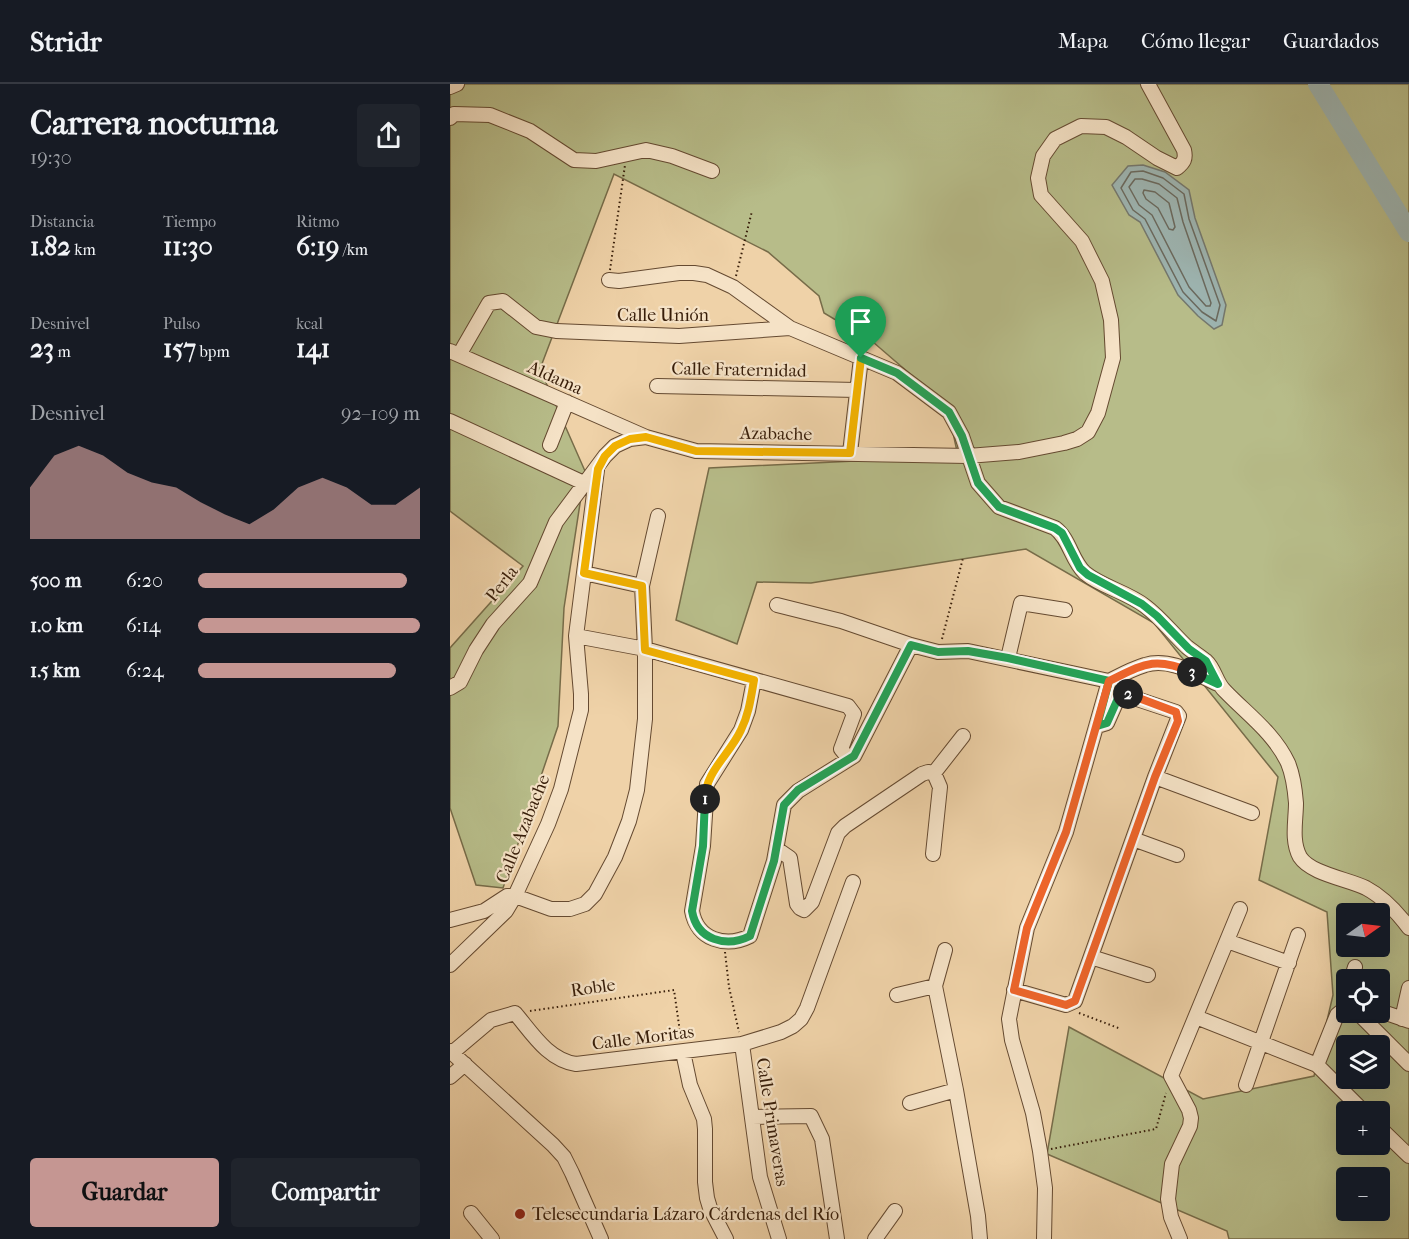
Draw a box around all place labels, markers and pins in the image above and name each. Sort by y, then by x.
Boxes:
pin [835,296,886,358]
pin: 3 [1177,657,1207,687]
pin: 2 [1113,679,1143,709]
pin: 1 [690,784,720,814]
place label: Telesecundaria Lázaro Cárdenas del Río [532,1204,839,1225]
marker: Telesecundaria Lázaro Cárdenas del Río [513,1207,527,1221]

